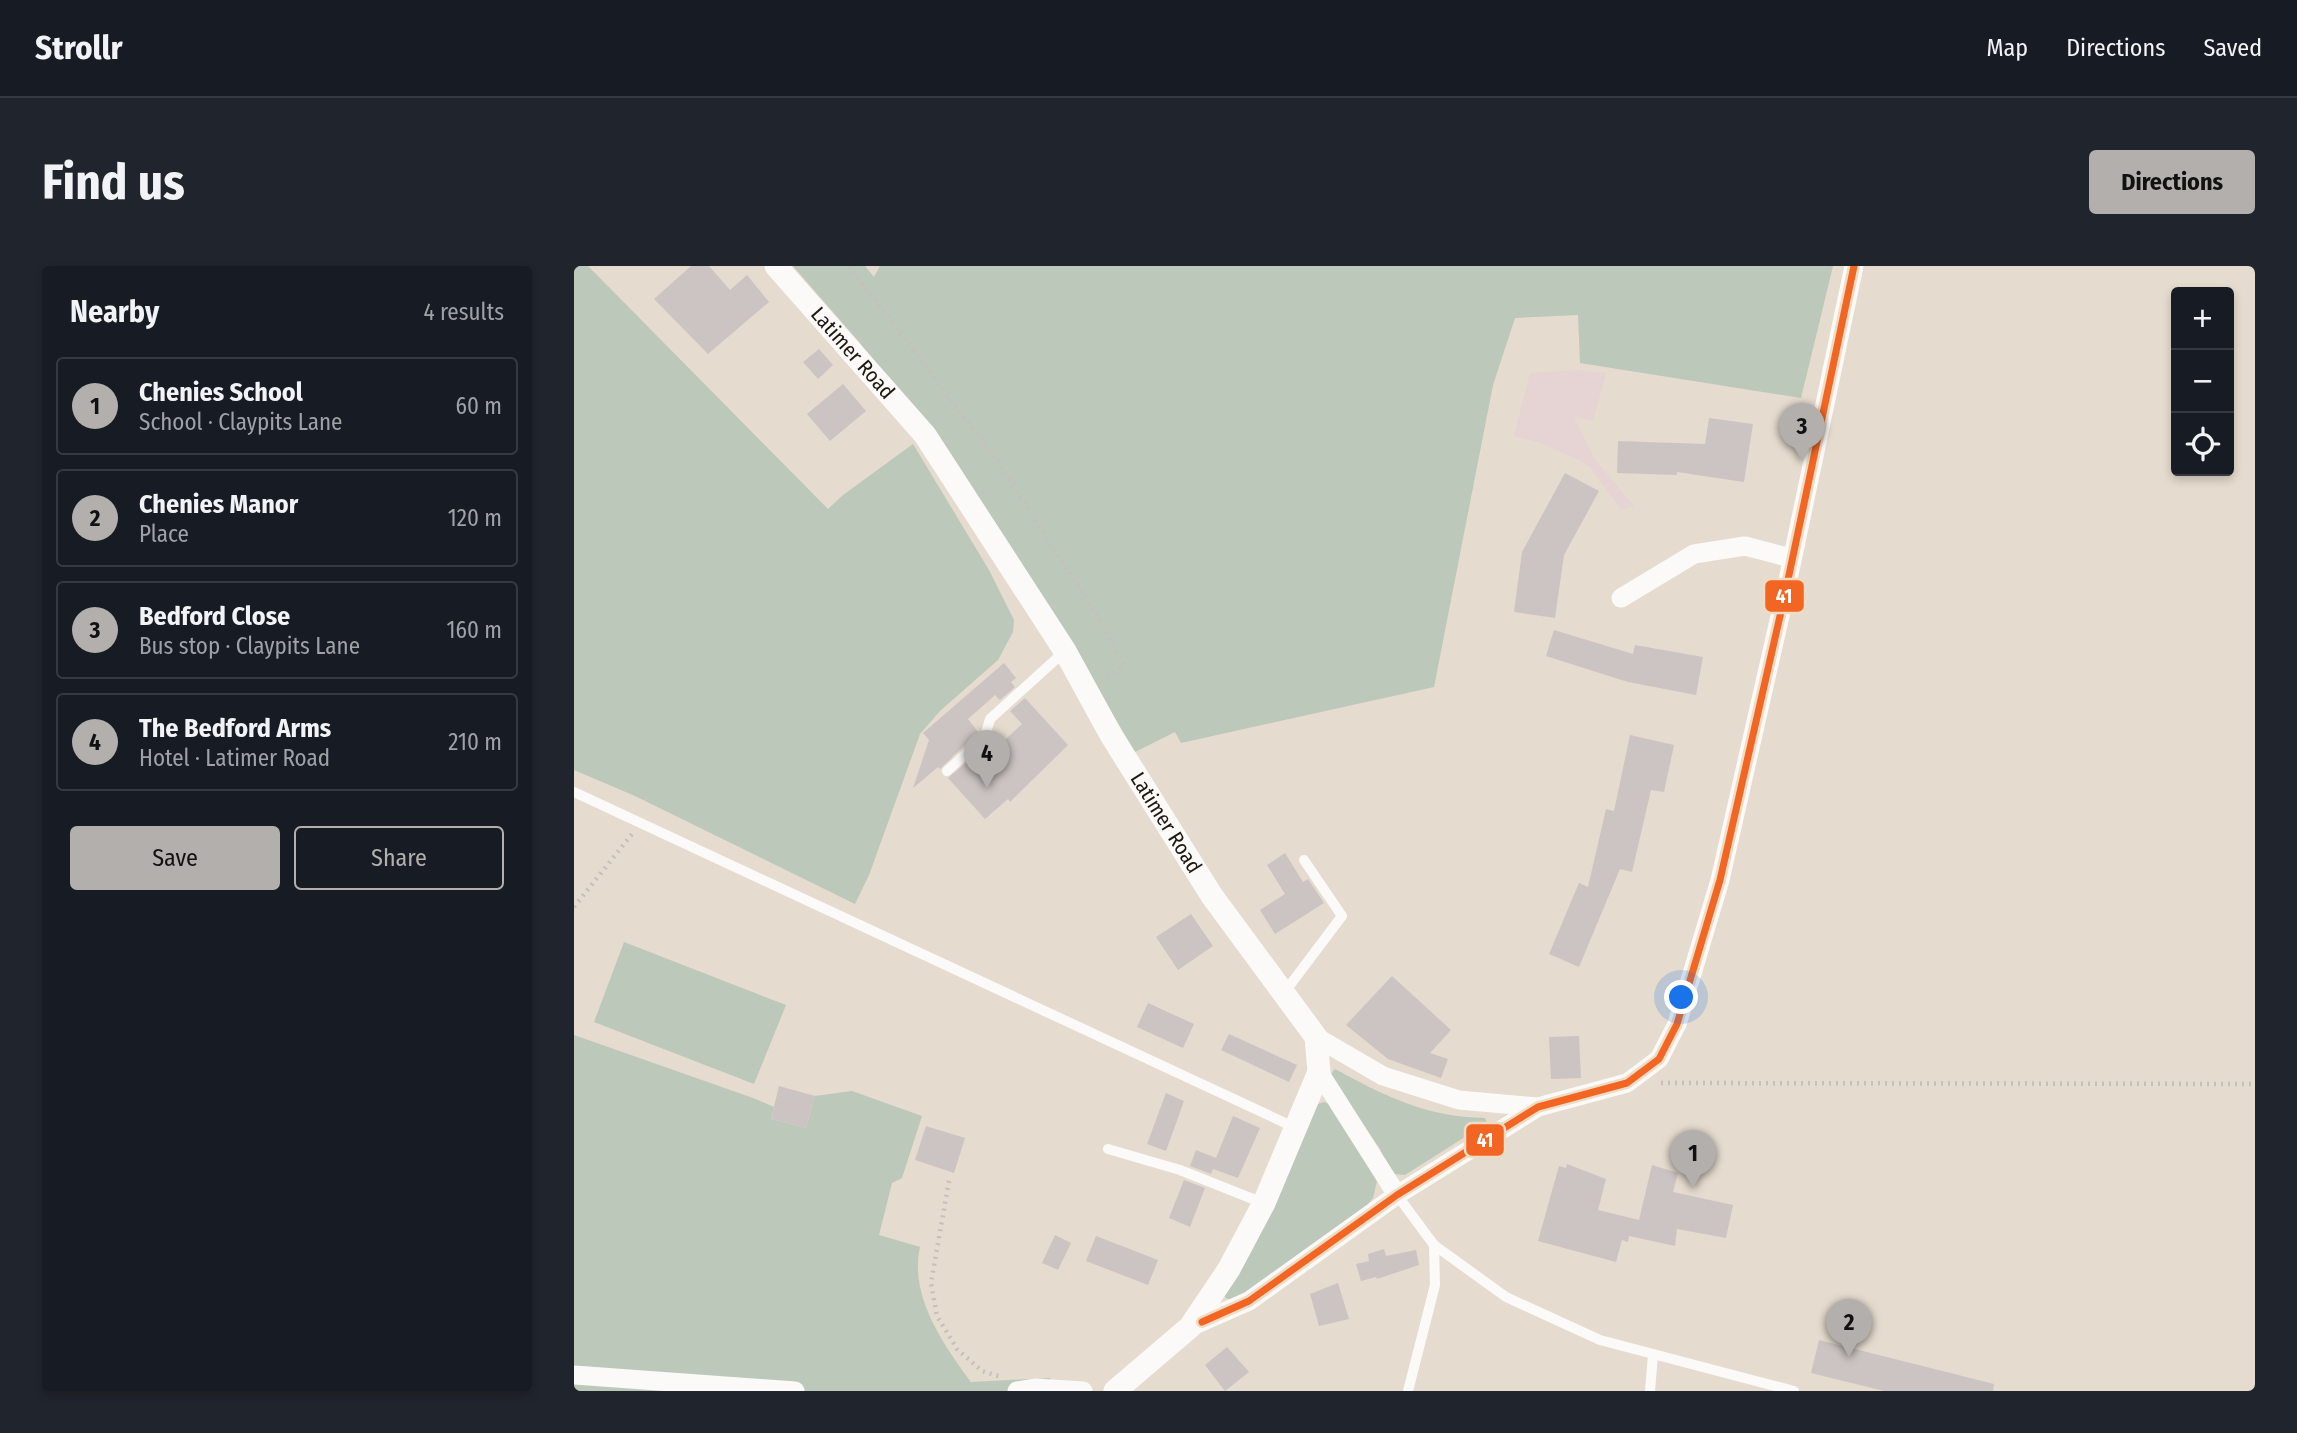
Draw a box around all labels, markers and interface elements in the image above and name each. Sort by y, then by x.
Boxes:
text: Strollr [35,28,123,68]
text: Map [1987,34,2028,62]
text: Directions [2066,34,2165,62]
text: Saved [2203,34,2262,62]
button: Directions [2089,150,2255,214]
text: Find us [42,153,185,212]
map controls [2171,287,2234,476]
button: + [2171,287,2234,350]
text: Nearby [70,294,159,330]
text: 4 results [423,298,504,326]
street label: Latimer Road [805,302,900,404]
button: − [2171,350,2234,413]
text: Chenies School [139,377,303,408]
text: 1 [90,392,100,420]
text: 60 m [456,392,502,420]
pin: 3 [1779,403,1825,461]
text: School · Claypits Lane [139,408,342,436]
button: locate [2171,413,2234,476]
text: Chenies Manor [139,489,298,520]
text: 2 [90,504,100,532]
text: 120 m [448,504,502,532]
text: Place [139,520,189,548]
line badge: 41 [1764,579,1805,613]
text: 41 [1776,585,1792,608]
text: Bedford Close [139,601,290,632]
text: 3 [90,616,100,644]
text: 160 m [447,616,502,644]
text: Bus stop · Claypits Lane [139,632,360,660]
text: The Bedford Arms [139,713,331,744]
text: 4 [89,728,101,756]
text: 210 m [448,728,502,756]
pin: 4 [964,730,1010,788]
text: Hotel · Latimer Road [139,744,330,772]
street label: Latimer Road [1125,768,1207,878]
button: Save [70,826,280,890]
button: Share [294,826,504,890]
your location [1664,980,1698,1014]
line badge: 41 [1465,1123,1505,1157]
text: 41 [1477,1129,1493,1152]
pin: 1 [1670,1130,1716,1188]
pin: 2 [1826,1299,1872,1357]

